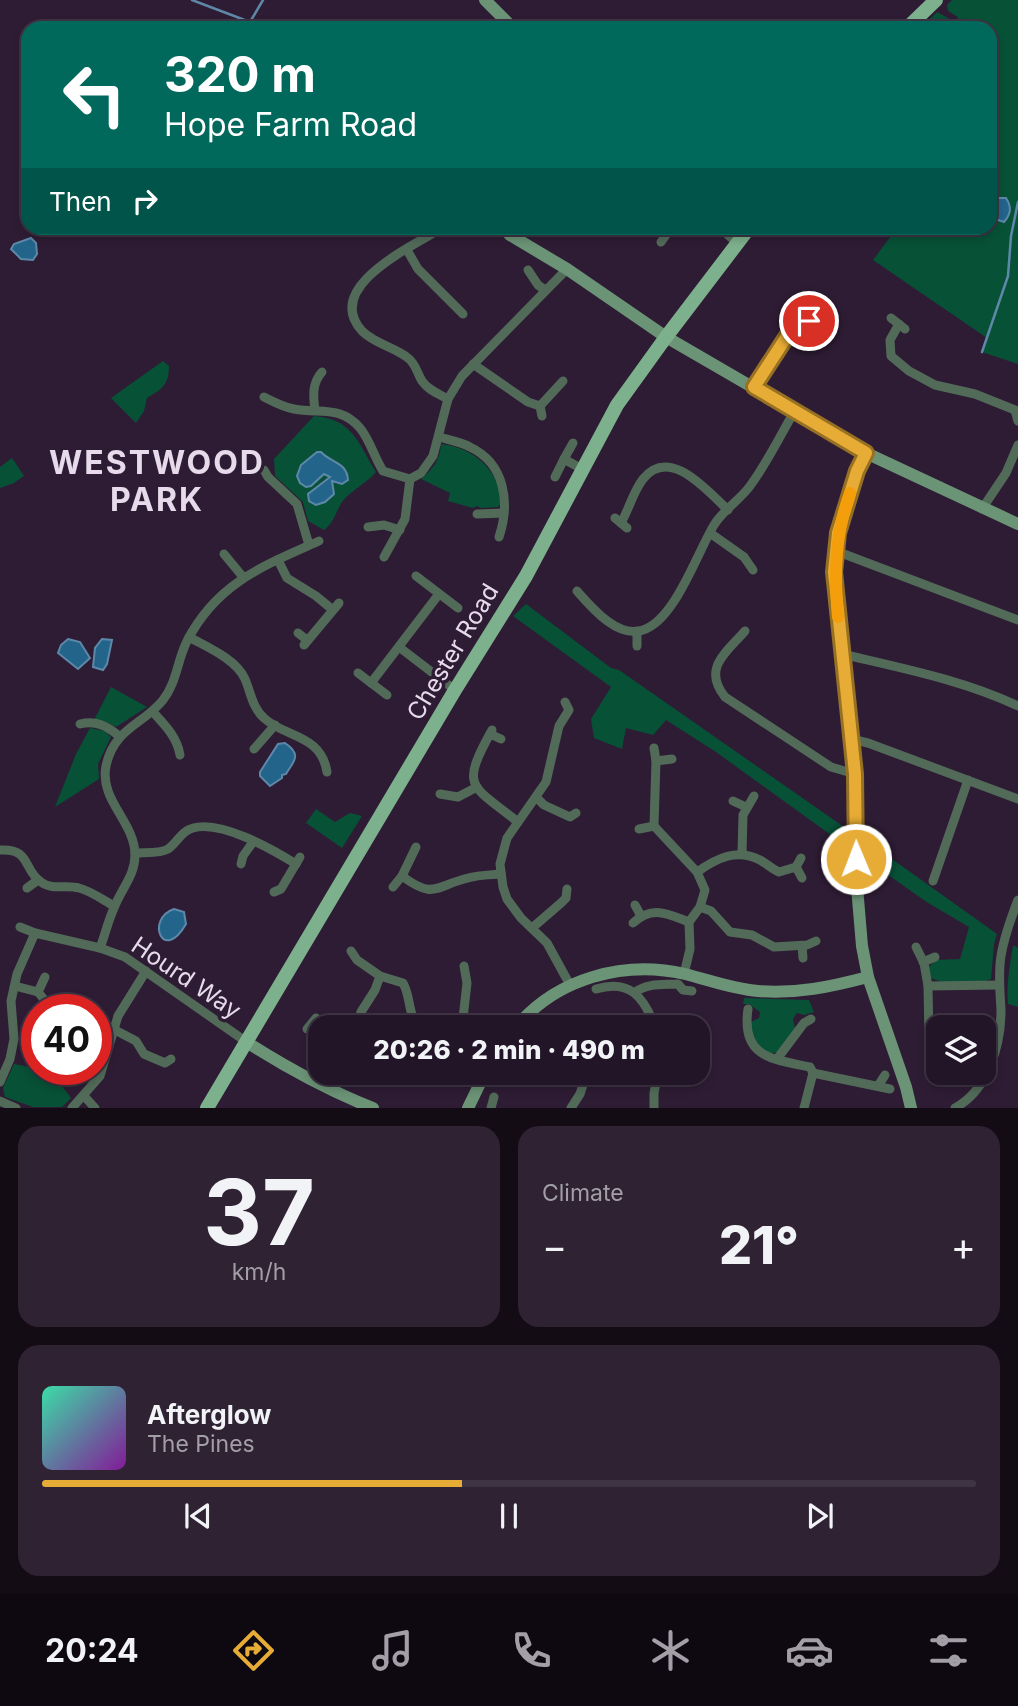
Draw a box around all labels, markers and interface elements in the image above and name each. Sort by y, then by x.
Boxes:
text: 320 m [164,45,316,104]
icon: left [49,49,140,140]
text: Hope Farm Road [164,105,417,144]
icon: right [126,182,164,220]
text: Then [49,186,112,217]
pin [779,291,839,351]
icon: arrive [790,302,828,340]
district label: WESTWOOD PARK [49,443,265,519]
street label: Chester Road [401,578,505,725]
position arrow [819,822,893,896]
street label: Hourd Way [126,930,246,1025]
speed limit sign: 40 [21,994,112,1085]
map controls [926,1015,996,1085]
button: layers [926,1015,996,1085]
text: 20:26 · 2 min · 490 m [373,1034,645,1065]
text: 37 [203,1157,315,1267]
text: Climate [542,1179,624,1207]
text: 21° [719,1214,799,1277]
text: − [542,1223,567,1269]
text: + [951,1223,976,1269]
text: km/h [232,1258,286,1286]
text: Afterglow [147,1399,271,1430]
text: The Pines [147,1430,255,1458]
icon: previous [179,1497,217,1535]
icon: pause [490,1497,528,1535]
icon: next [801,1497,839,1535]
icon: directions [229,1626,278,1675]
icon: music [368,1626,417,1675]
icon: phone [507,1626,556,1675]
icon: climate [646,1626,695,1675]
icon: car [785,1626,834,1675]
icon: filters [924,1626,973,1675]
text: 20:24 [45,1631,139,1670]

